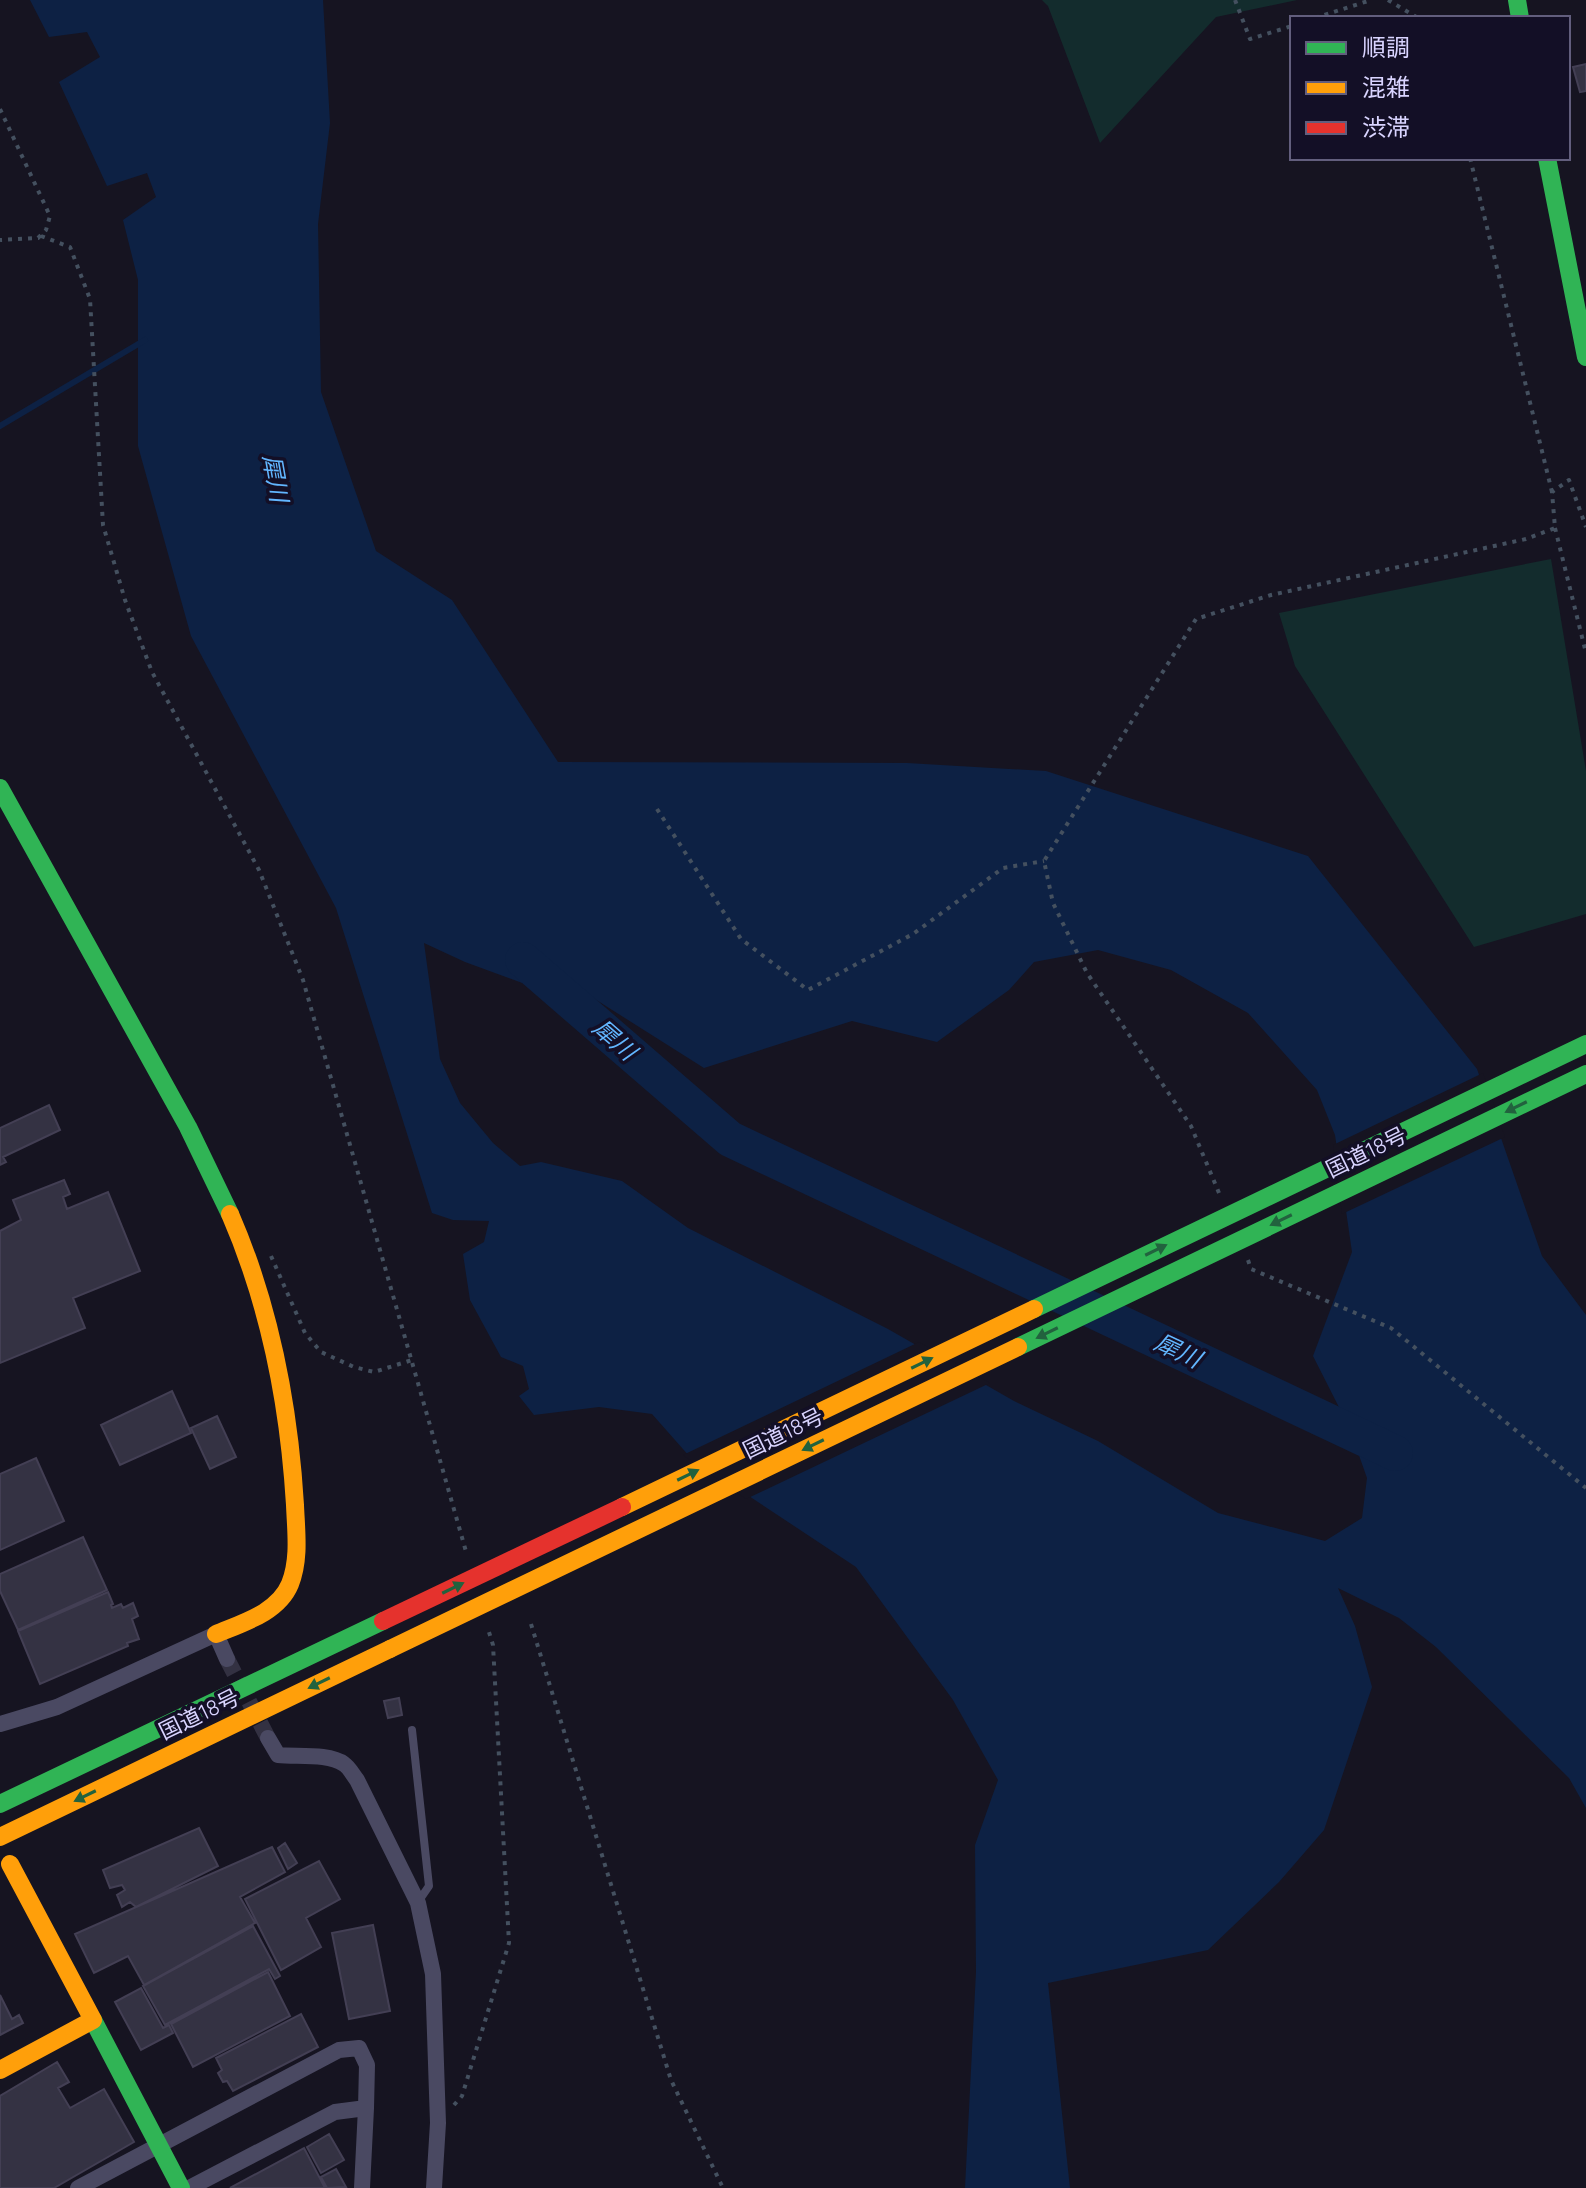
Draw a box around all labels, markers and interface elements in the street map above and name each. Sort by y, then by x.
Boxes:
legend [1290,16,1570,160]
text: 順調 [1362,32,1410,62]
text: 混雑 [1362,72,1410,102]
text: 渋滞 [1362,112,1410,142]
water label: 犀川 [257,452,295,507]
water label: 犀川 [587,1012,645,1068]
one-way arrow [1504,1100,1527,1114]
street label: 国道18号 [1321,1121,1411,1183]
one-way arrow [1270,1213,1293,1227]
one-way arrow [1145,1243,1168,1257]
one-way arrow [1035,1326,1059,1340]
water label: 犀川 [1150,1326,1209,1375]
one-way arrow [910,1356,934,1370]
street label: 国道18号 [738,1402,828,1464]
one-way arrow [801,1438,824,1452]
one-way arrow [676,1468,699,1482]
one-way arrow [441,1581,465,1595]
one-way arrow [308,1676,331,1690]
street label: 国道18号 [154,1683,244,1745]
one-way arrow [74,1789,97,1803]

